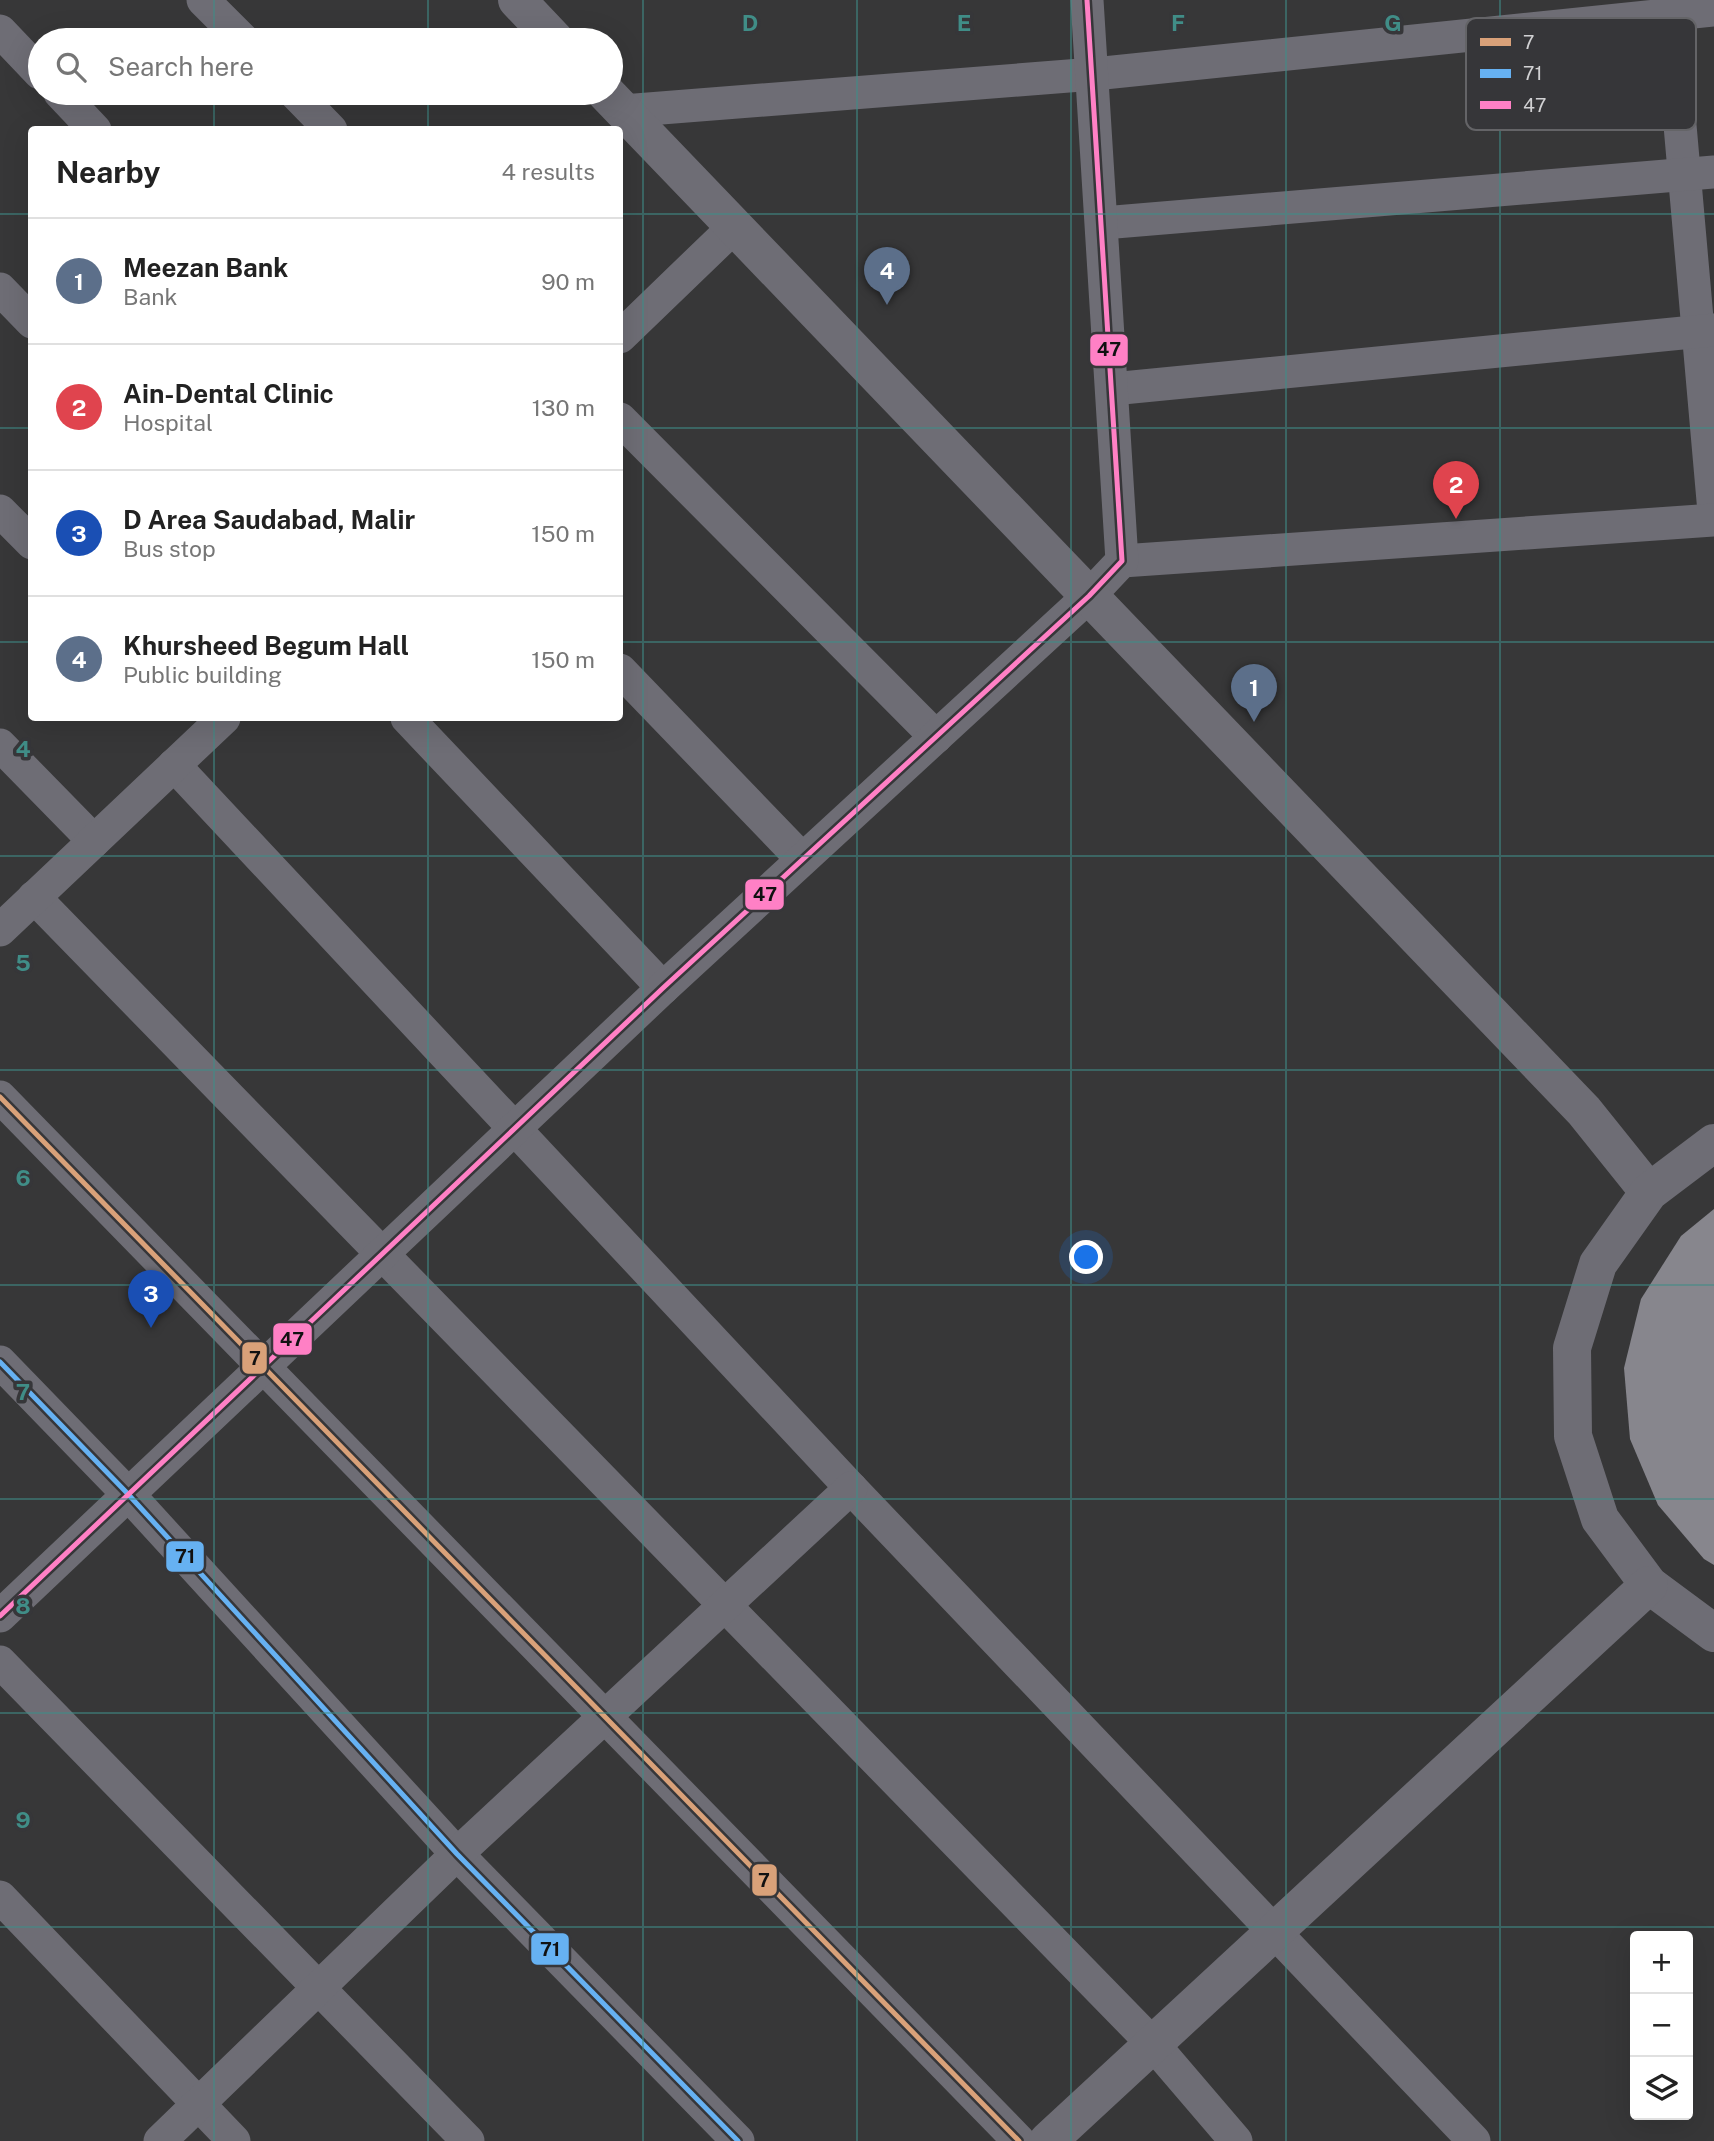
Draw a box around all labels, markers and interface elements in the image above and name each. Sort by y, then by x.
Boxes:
text: D [742,9,758,36]
text: E [957,9,971,36]
text: F [1171,9,1185,36]
text: G [1384,9,1402,36]
legend [1466,18,1696,130]
search box [28,28,623,105]
text: 7 [1523,31,1534,53]
icon: search [52,48,90,86]
text: Search here [108,51,254,82]
text: 71 [1523,62,1543,84]
text: 47 [1523,94,1546,116]
text: Nearby [56,154,160,190]
text: 4 results [501,158,595,185]
pin: 4 [864,247,910,305]
text: Meezan Bank [123,252,288,283]
text: 1 [74,268,84,295]
text: 90 m [541,268,595,295]
text: Bank [123,283,177,310]
line badge: 47 [1089,333,1129,367]
text: 47 [1097,338,1121,360]
text: Ain-Dental Clinic [123,378,334,409]
text: 2 [72,394,86,421]
text: 130 m [532,394,595,421]
text: Hospital [123,409,213,436]
pin: 2 [1433,461,1479,519]
text: D Area Saudabad, Malir [123,504,415,535]
text: 3 [71,520,87,547]
text: 150 m [531,520,595,547]
text: Bus stop [123,535,216,562]
text: Khursheed Begum Hall [123,630,409,661]
text: 4 [71,646,87,673]
text: 150 m [531,646,595,673]
text: Public building [123,661,282,688]
pin: 1 [1231,664,1277,722]
text: 4 [15,735,31,762]
line badge: 47 [744,878,785,911]
text: 47 [753,883,777,905]
text: 5 [15,949,31,976]
text: 6 [15,1164,31,1191]
your location [1069,1240,1103,1274]
pin: 3 [128,1270,174,1328]
line badge: 47 [272,1322,313,1356]
text: 47 [280,1328,304,1350]
line badge: 7 [241,1341,268,1375]
text: 7 [249,1347,261,1369]
text: 7 [16,1378,30,1405]
line badge: 71 [165,1540,205,1573]
text: 71 [175,1545,195,1567]
text: 8 [15,1592,31,1619]
text: 9 [15,1806,31,1833]
line badge: 7 [751,1863,778,1897]
text: 7 [758,1869,770,1891]
map controls [1630,1931,1693,2120]
button: + [1630,1931,1693,1994]
line badge: 71 [530,1932,570,1966]
text: 71 [540,1938,560,1960]
button: − [1630,1994,1693,2057]
button: layers [1630,2057,1693,2120]

